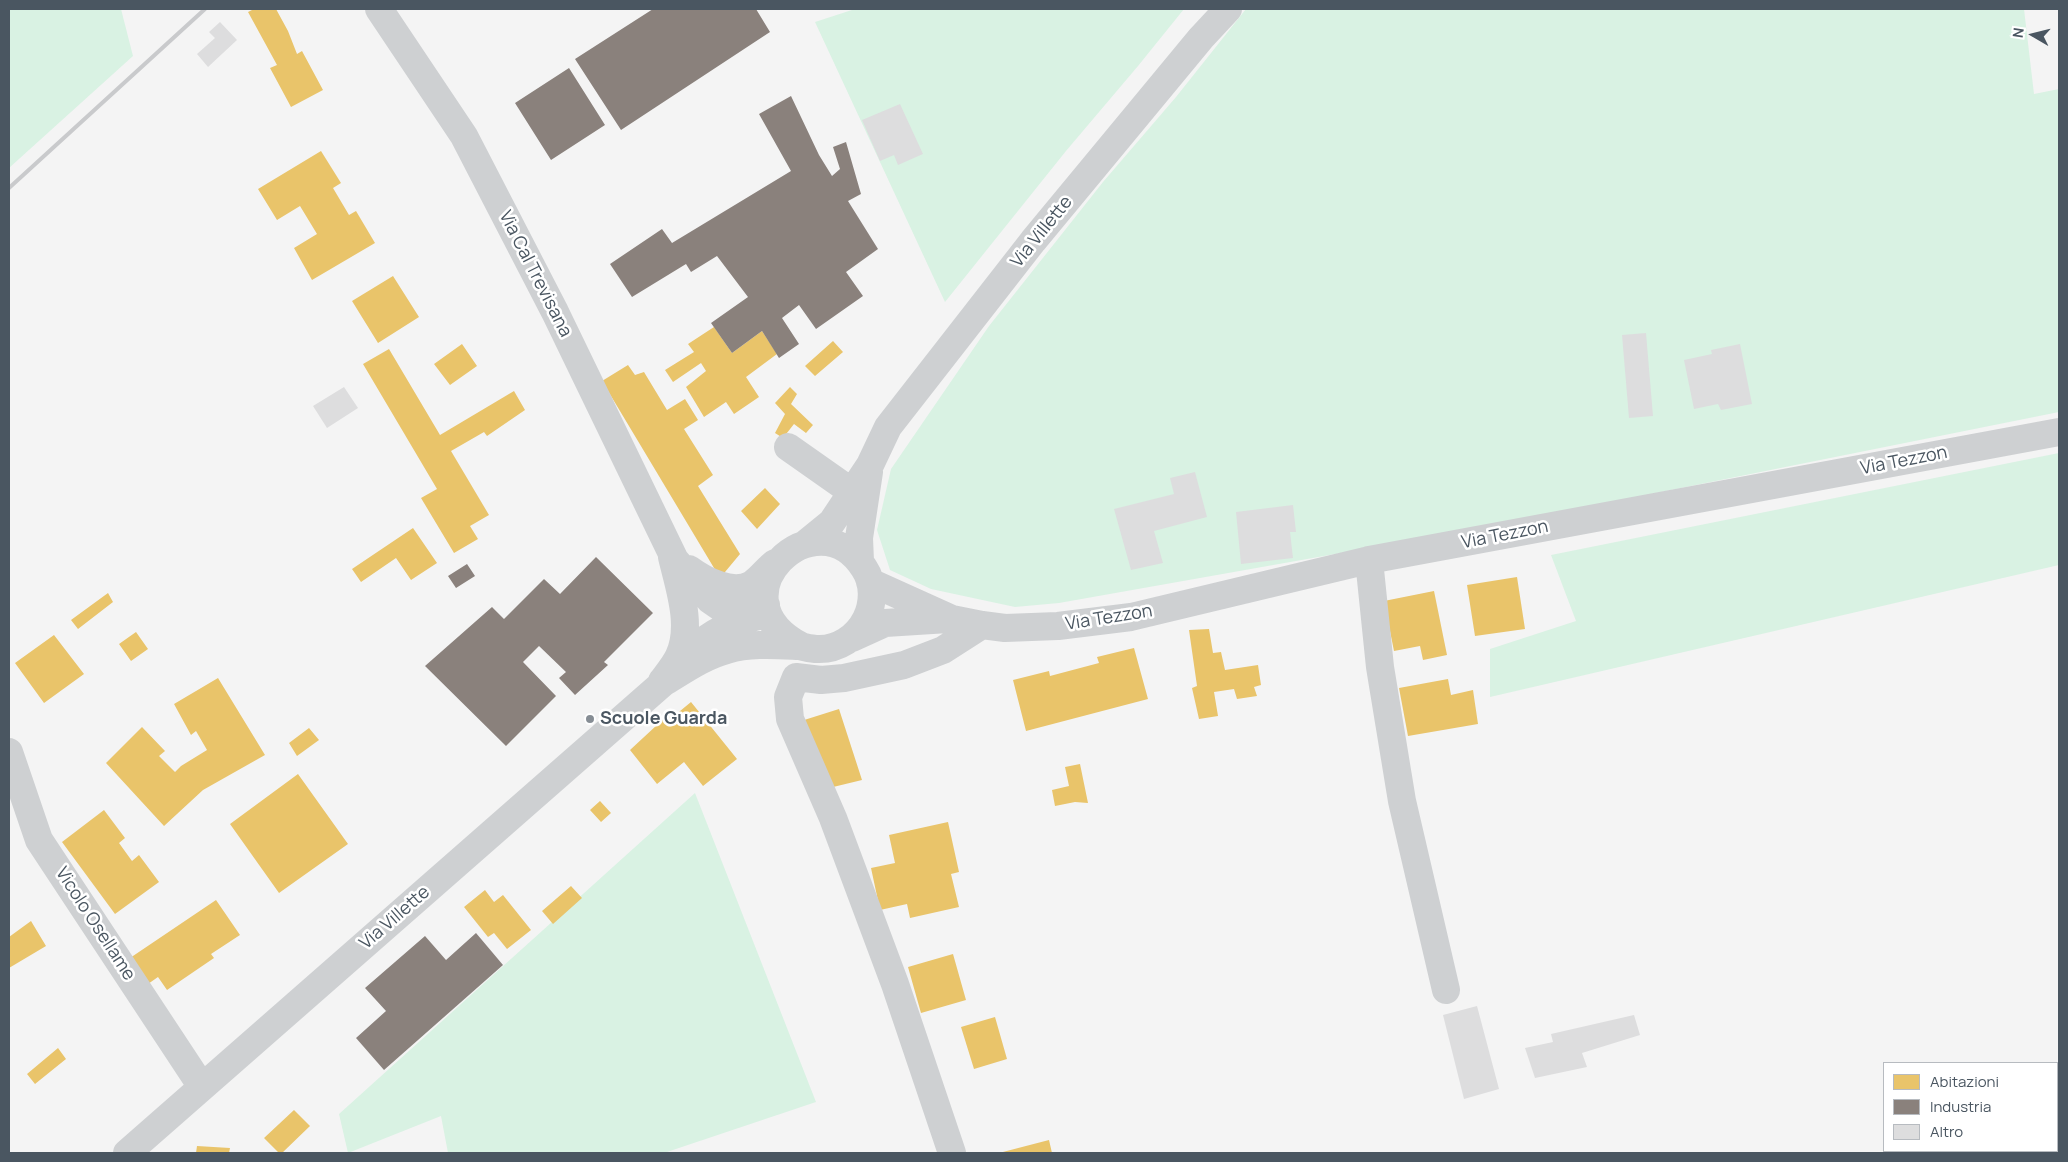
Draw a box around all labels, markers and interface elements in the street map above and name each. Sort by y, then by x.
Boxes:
north arrow [2008,10,2058,60]
text: N [2008,27,2028,39]
street label: Via Villette [1007,192,1077,272]
street label: Via Cal Trevisana [494,207,576,341]
street label: Via Tezzon [1859,442,1949,480]
street label: Via Tezzon [1460,516,1550,554]
street label: Via Tezzon [1064,600,1154,636]
place label: Scuole Guarda [600,708,727,730]
marker: Scuole Guarda [584,713,596,725]
street label: Vicolo Osellame [50,863,140,985]
street label: Via Villette [356,882,434,954]
legend [1883,1062,2058,1152]
text: Abitazioni [1930,1071,1999,1092]
text: Industria [1930,1096,1991,1117]
text: Altro [1930,1121,1963,1142]

